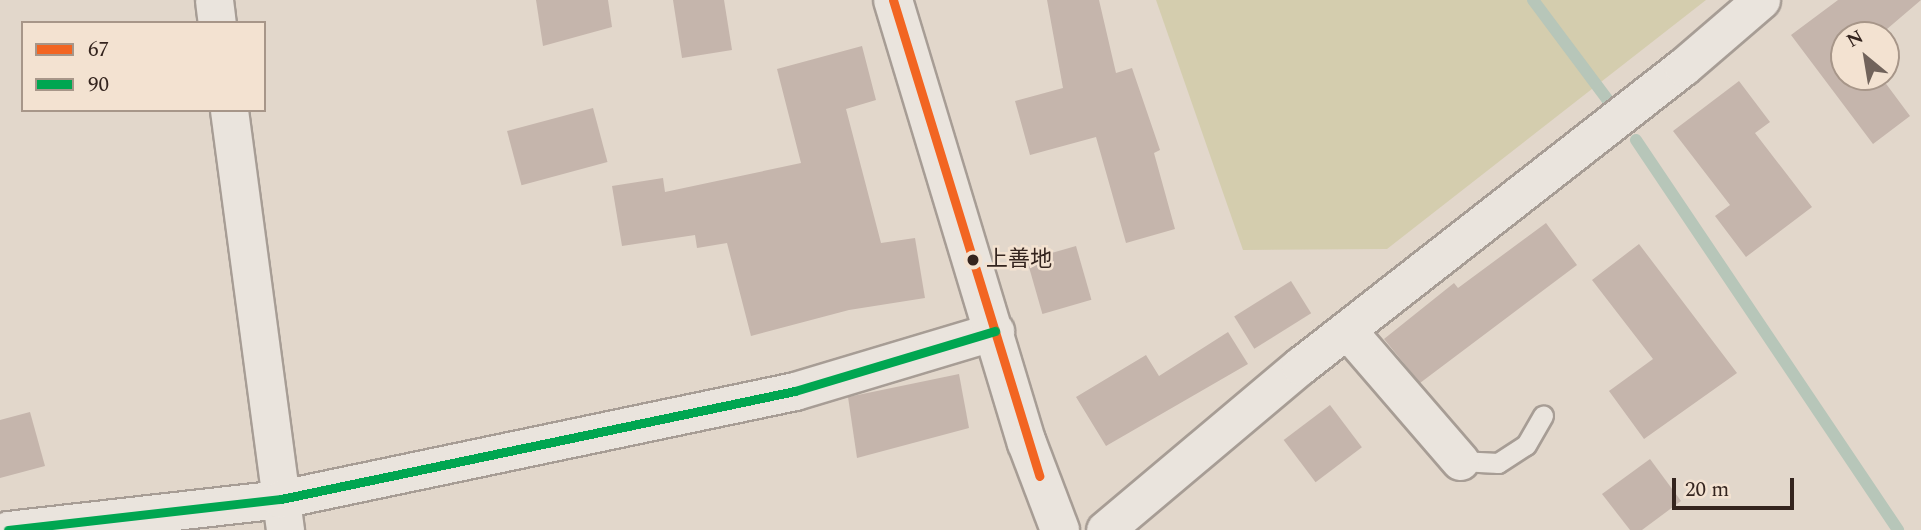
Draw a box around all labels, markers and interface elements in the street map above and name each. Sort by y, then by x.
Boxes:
legend [21,21,266,112]
north arrow [1830,21,1900,91]
text: N [1841,23,1869,56]
text: 67 [88,34,109,66]
text: 90 [88,69,109,101]
place label: 上善地 [986,247,1052,273]
marker: 上善地 [966,253,980,267]
scale bar [1676,463,1798,507]
text: 20 m [1685,474,1729,506]

